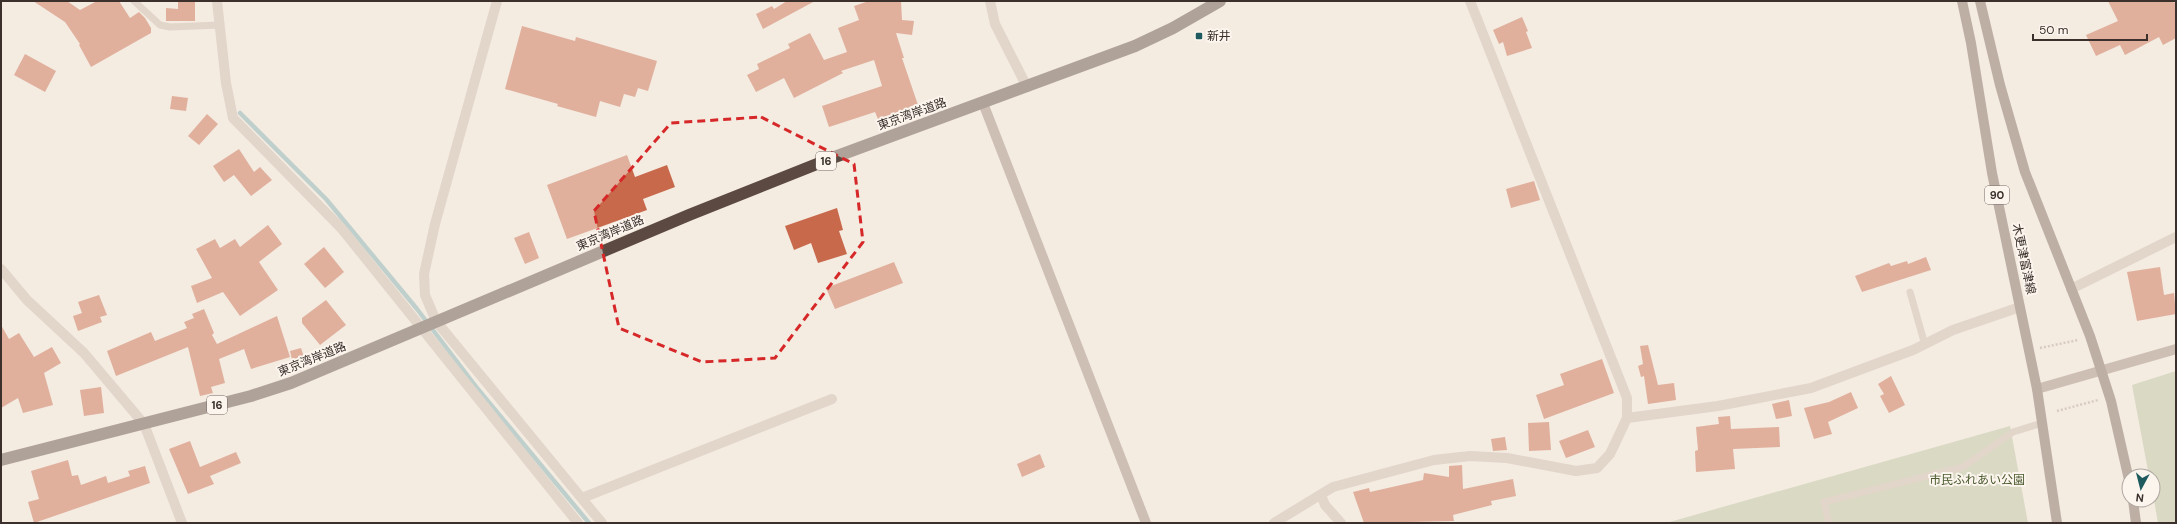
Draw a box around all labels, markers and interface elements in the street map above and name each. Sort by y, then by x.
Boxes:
scale bar [2033,16,2147,42]
text: 50 m [2039,22,2068,38]
place label: 新井 [1207,28,1231,44]
marker: 新井 [1194,31,1204,41]
street label: 東京湾岸道路 [875,94,949,134]
road number: 16 [816,152,836,170]
road number: 90 [1985,186,2009,204]
street label: 東京湾岸道路 [574,212,646,254]
street label: 木更津富津線 [2009,222,2039,296]
street label: 東京湾岸道路 [276,338,348,380]
road number: 16 [207,396,227,414]
north arrow [2121,468,2161,508]
park label: 市民ふれあい公園 [1929,472,2025,488]
text: N [2135,490,2145,505]

